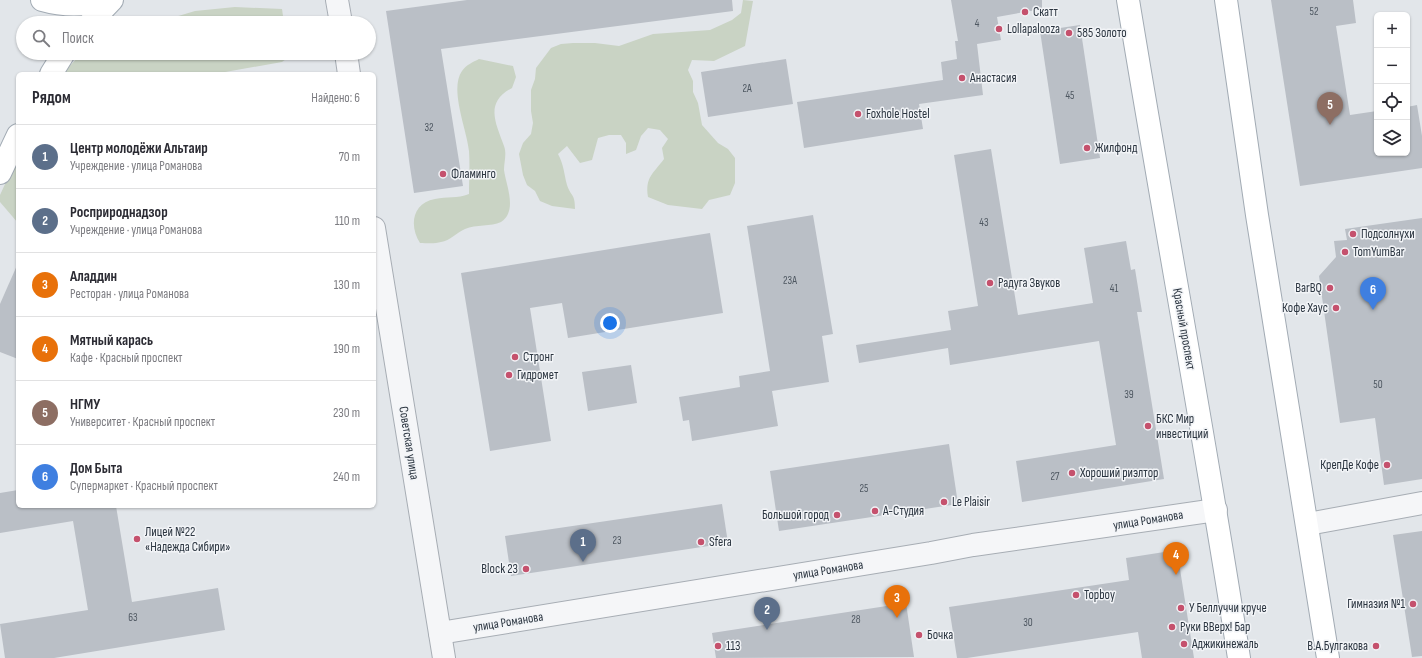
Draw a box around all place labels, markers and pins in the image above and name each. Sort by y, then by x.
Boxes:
place label: Скатт [1033,4,1059,20]
marker: Скатт [1020,7,1030,17]
place label: Lollapalooza [1007,21,1060,37]
marker: Lollapalooza [994,24,1004,34]
place label: 585 Золото [1077,25,1127,41]
marker: 585 Золото [1064,28,1074,38]
place label: Анастасия [969,70,1017,86]
marker: Анастасия [957,73,967,83]
pin: 5 [1317,92,1343,125]
place label: Foxhole Hostel [866,106,930,122]
marker: Foxhole Hostel [853,109,863,119]
place label: Жилфонд [1095,140,1138,156]
marker: Жилфонд [1082,143,1092,153]
place label: Фламинго [451,166,496,182]
marker: Фламинго [438,169,448,179]
place label: Подсолнухи [1361,226,1415,242]
marker: Подсолнухи [1348,229,1358,239]
place label: TomYumBar [1353,244,1405,260]
marker: TomYumBar [1340,247,1350,257]
place label: Радуга Звуков [998,275,1060,291]
pin: 6 [1360,277,1386,310]
marker: Радуга Звуков [985,278,995,288]
place label: BarBQ [1295,280,1322,296]
marker: BarBQ [1325,283,1335,293]
place label: Кофе Хаус [1282,300,1328,316]
marker: Кофе Хаус [1331,303,1341,313]
place label: Стронг [523,349,554,365]
marker: Стронг [510,352,520,362]
place label: Гидромет [517,367,559,383]
marker: Гидромет [504,370,514,380]
place label: БКС Мир инвестиций [1156,411,1208,442]
marker: БКС Мир инвестиций [1143,421,1153,431]
place label: КрепДе Кофе [1320,457,1379,473]
marker: КрепДе Кофе [1382,460,1392,470]
place label: Хороший риэлтор [1079,465,1158,481]
marker: Хороший риэлтор [1067,468,1077,478]
place label: Le Plaisir [952,494,990,510]
marker: Le Plaisir [939,497,949,507]
place label: А-Студия [882,503,924,519]
marker: А-Студия [870,506,880,516]
place label: Большой город [762,507,830,523]
marker: Большой город [832,510,842,520]
place label: Лицей №22 «Надежда Сибири» [145,524,230,555]
pin: 1 [570,529,596,562]
marker: Лицей №22 «Надежда Сибири» [132,534,142,544]
place label: Sfera [709,534,732,550]
marker: Sfera [696,537,706,547]
pin: 4 [1163,542,1189,575]
place label: Block 23 [481,561,518,577]
marker: Block 23 [521,564,531,574]
pin: 3 [884,585,910,618]
place label: Topboy [1084,587,1115,603]
marker: Topboy [1071,590,1081,600]
place label: Гимназия №1 [1347,596,1405,612]
pin: 2 [754,597,780,630]
marker: Гимназия №1 [1408,599,1418,609]
place label: У Беллуччи круче [1189,600,1267,616]
marker: У Беллуччи круче [1176,603,1186,613]
place label: Руки ВВерх! Бар [1180,619,1250,635]
marker: Руки ВВерх! Бар [1167,622,1177,632]
place label: Бочка [927,627,953,643]
marker: Бочка [914,630,924,640]
place label: Аджикинежаль [1191,636,1259,652]
place label: 113 [726,638,741,654]
place label: В.А.Булгакова [1307,638,1368,654]
marker: Аджикинежаль [1179,639,1189,649]
marker: 113 [713,641,723,651]
marker: В.А.Булгакова [1371,641,1381,651]

